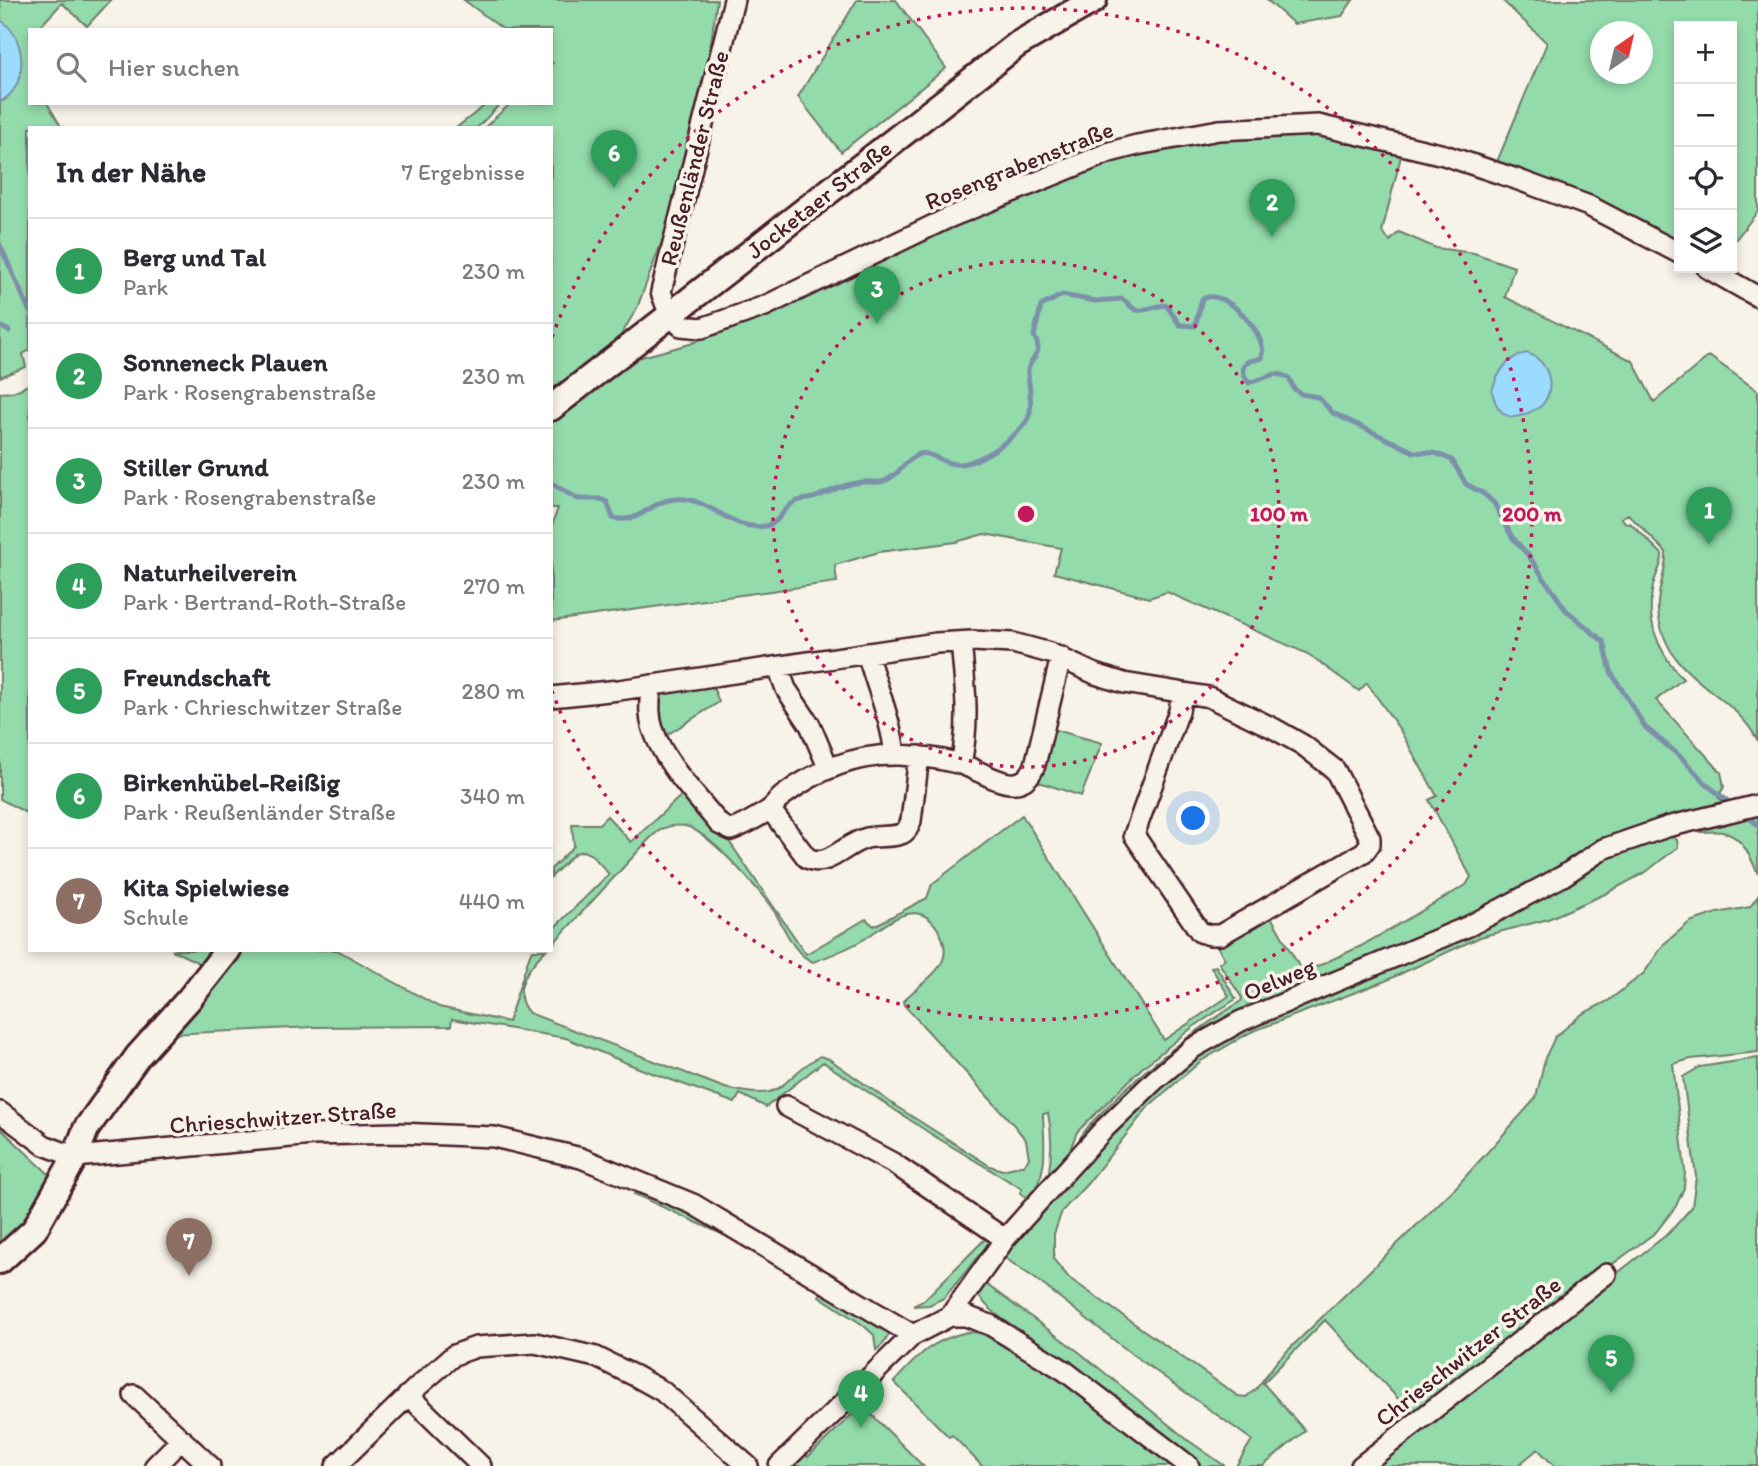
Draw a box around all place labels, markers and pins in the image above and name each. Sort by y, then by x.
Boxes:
pin: 6 [591,130,637,188]
pin: 2 [1249,179,1295,237]
pin: 3 [854,266,900,324]
pin: 1 [1686,487,1732,545]
centre of rings [1014,502,1038,526]
pin: 7 [166,1218,212,1276]
pin: 5 [1588,1335,1634,1393]
pin: 4 [838,1370,884,1428]

